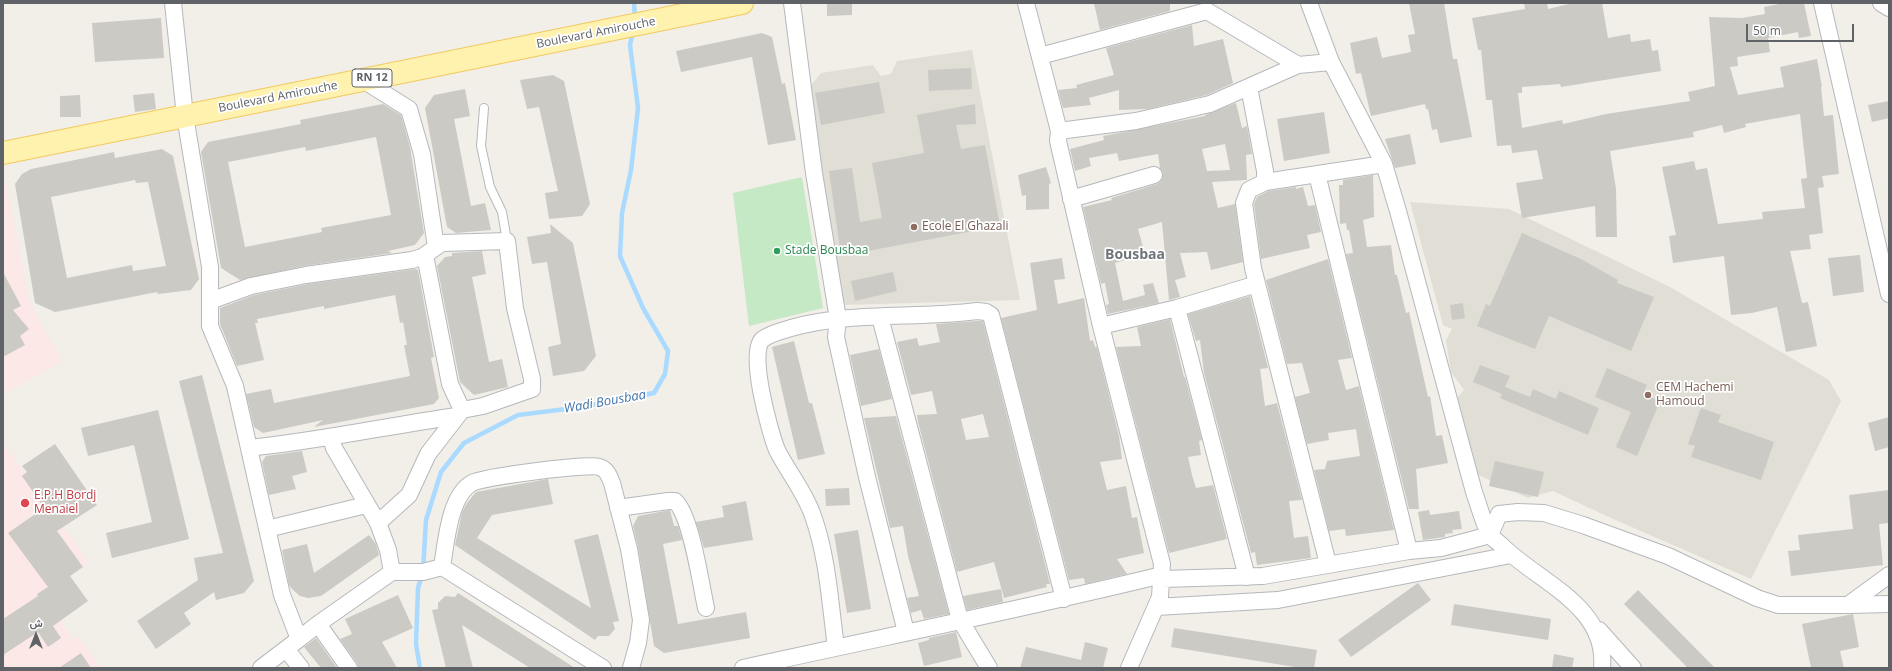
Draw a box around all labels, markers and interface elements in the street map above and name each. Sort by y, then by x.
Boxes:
street label: Boulevard Amirouche [535,14,657,52]
scale bar [1748,16,1856,42]
text: 50 m [1753,22,1781,39]
road number: RN 12 [352,69,392,87]
street label: Boulevard Amirouche [217,78,339,116]
place label: Ecole El Ghazali [922,220,1008,234]
marker: Ecole El Ghazali [909,222,919,232]
place label: Stade Bousbaa [785,244,868,258]
marker: Stade Bousbaa [772,246,782,256]
district label: Bousbaa [1105,247,1165,263]
place label: CEM Hachemi Hamoud [1656,381,1734,409]
water label: Wadi Bousbaa [563,387,647,417]
marker: CEM Hachemi Hamoud [1643,390,1653,400]
place label: E.P.H Bordj Menaiel [34,489,96,517]
marker: E.P.H Bordj Menaiel [19,497,31,509]
north arrow [16,615,56,655]
text: ش [29,615,43,630]

